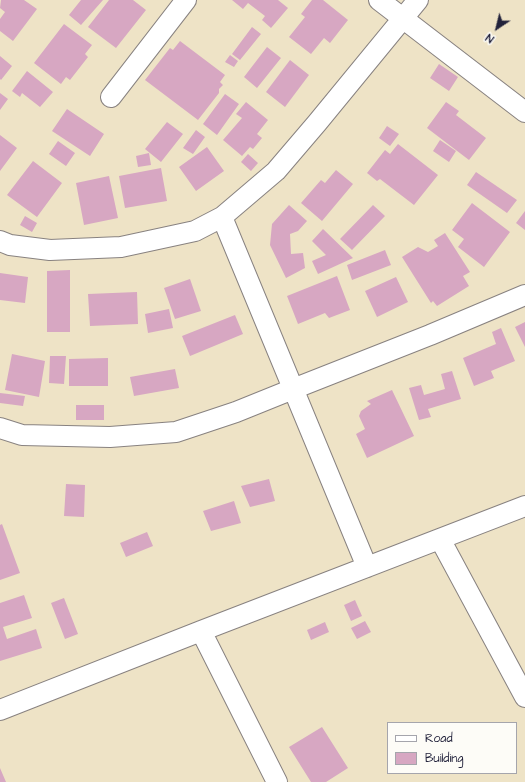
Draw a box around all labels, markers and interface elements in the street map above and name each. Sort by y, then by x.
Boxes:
north arrow [477,8,517,48]
text: N [483,30,497,46]
legend [387,722,517,774]
text: Road [425,730,453,747]
text: Building [425,750,463,767]

